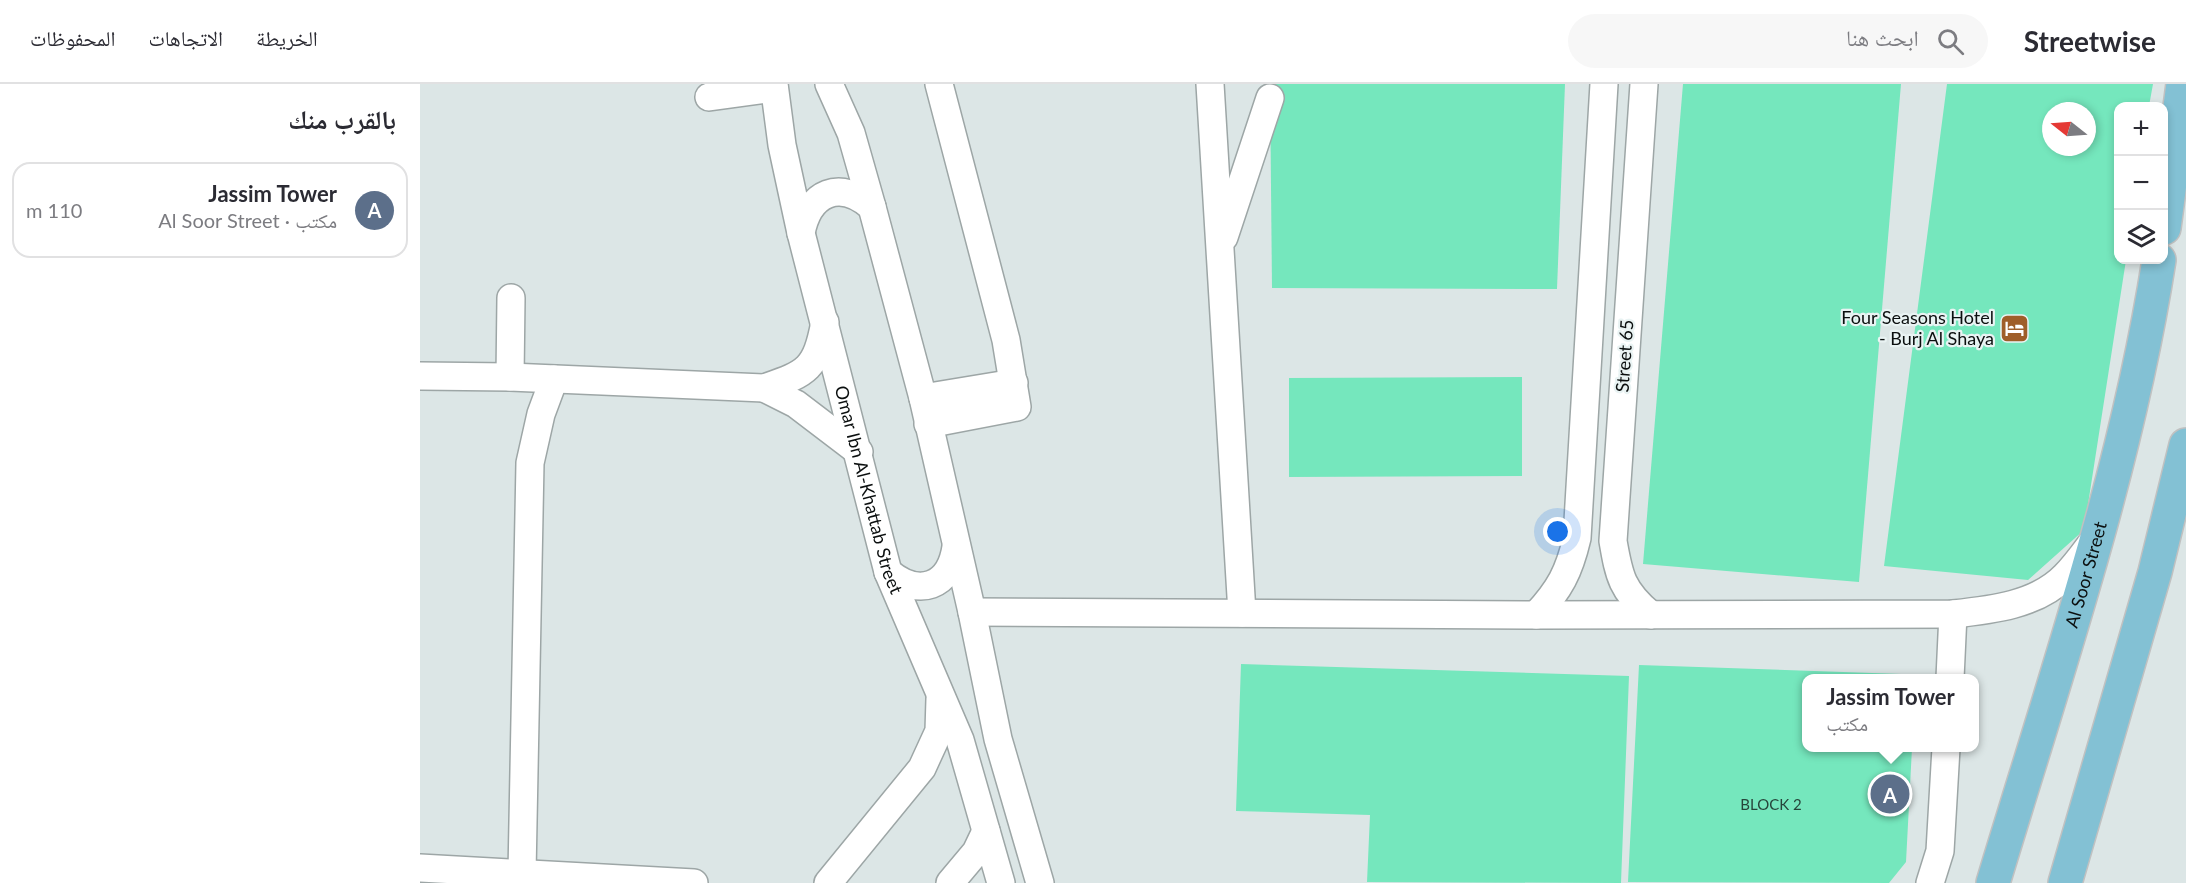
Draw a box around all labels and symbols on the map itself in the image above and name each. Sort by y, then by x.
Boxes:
north arrow [2042,102,2096,156]
place label: Four Seasons Hotel - Burj Al Shaya [1841,306,1994,349]
hotel icon: Four Seasons Hotel - Burj Al Shaya [1999,312,2031,344]
street label: Street 65 [1610,319,1638,393]
street label: Omar Ibn Al-Khattab Street [831,383,908,598]
your location [1543,517,1572,546]
street label: Al Soor Street [2060,519,2111,630]
pin: A [1870,772,1910,816]
house number: BLOCK 2 [1740,795,1802,813]

